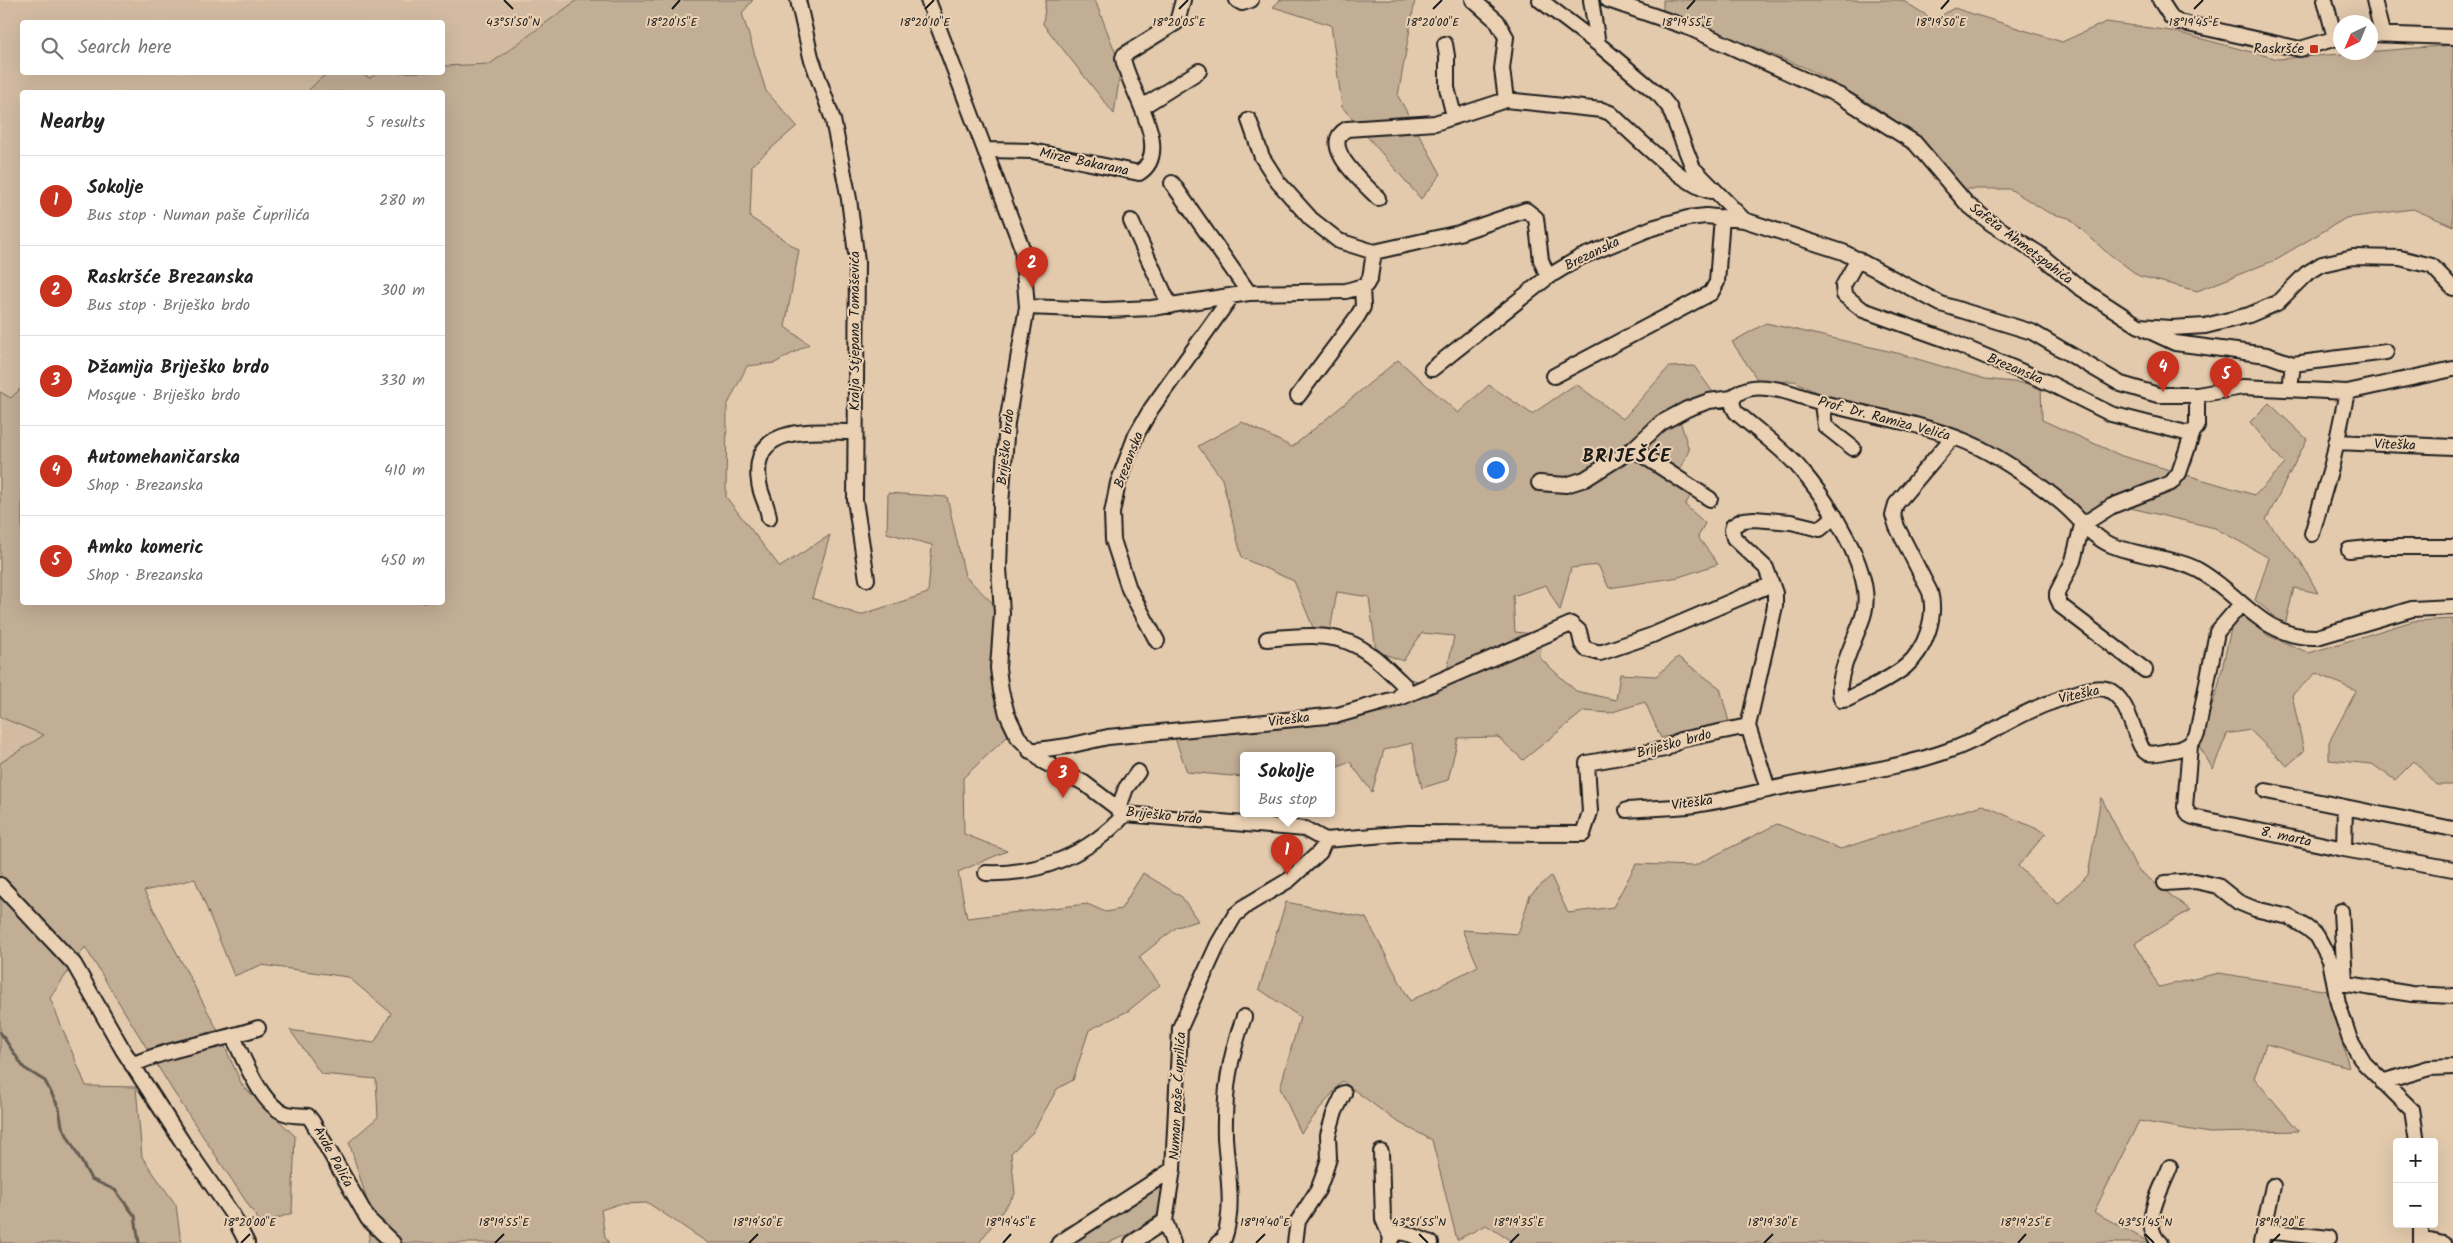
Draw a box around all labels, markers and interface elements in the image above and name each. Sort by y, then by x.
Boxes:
text: 43°51'50"N [486,13,540,32]
text: 18°20'15"E [647,13,698,32]
text: 18°20'10"E [900,13,951,32]
text: 18°20'05"E [1152,13,1207,32]
text: 18°20'00"E [1407,13,1460,32]
text: 18°19'55"E [1662,13,1713,32]
text: 18°19'50"E [1916,13,1967,32]
text: 18°19'45"E [2169,13,2220,32]
north arrow [2333,15,2378,60]
search box [20,20,445,75]
text: Search here [78,33,172,63]
icon: search [38,34,66,62]
place label: Raskršće [2254,38,2305,60]
marker: Raskršće [2308,43,2320,55]
text: Nearby [40,106,105,139]
text: 5 results [366,110,425,135]
street label: Mirze Bakarana [1037,142,1131,182]
text: Sokolje [87,173,143,203]
text: 1 [54,188,58,213]
text: 280 m [379,188,425,213]
street label: Safeta Ahmetspahića [1964,198,2078,290]
text: Bus stop · Numan paše Čuprilića [87,203,310,228]
street label: Brezanska [1561,231,1623,277]
pin: 2 [1016,247,1048,288]
street label: Kralja Stjepana Tomaševića [844,251,866,411]
text: Raskršće Brezanska [87,263,253,293]
text: 2 [51,278,61,303]
text: 300 m [381,278,425,303]
text: Bus stop · Briješko brdo [87,293,250,318]
street label: Brezanska [1983,347,2047,391]
pin: 4 [2147,351,2179,392]
text: Džamija Briješko brdo [87,353,269,383]
pin: 5 [2210,358,2242,399]
text: 3 [52,368,60,393]
text: 330 m [380,368,425,393]
text: Mosque · Briješko brdo [87,383,240,408]
street label: Prof. Dr. Ramiza Velića [1815,391,1953,447]
street label: Briješko brdo [991,408,1021,486]
street label: Brezanska [1108,428,1150,492]
street label: Viteška [2374,433,2416,457]
district label: BRIJEŠĆE [1582,442,1672,472]
text: Automehaničarska [87,443,240,473]
your location [1483,457,1509,483]
text: 4 [52,458,60,483]
text: 410 m [384,458,425,483]
text: Shop · Brezanska [87,473,203,498]
text: Amko komeric [87,533,204,563]
text: 5 [52,548,60,573]
text: 450 m [380,548,425,573]
text: Shop · Brezanska [87,563,203,588]
street label: Viteška [2056,680,2102,710]
street label: Viteška [1267,707,1311,733]
street label: Briješko brdo [1634,723,1714,765]
popup [1240,752,1335,817]
pin: 3 [1047,757,1079,798]
text: Sokolje [1258,757,1314,787]
text: Bus stop [1258,787,1317,812]
street label: Viteška [1670,789,1714,817]
street label: Briješko brdo [1125,801,1203,831]
street label: 8. marta [2258,821,2314,853]
pin: 1 [1271,834,1303,875]
street label: Numan paše Čuprilića [1164,1031,1192,1161]
street label: Avde Palića [307,1122,359,1192]
map controls [2393,1138,2438,1228]
button: + [2393,1138,2438,1183]
button: − [2393,1183,2438,1228]
text: 18°20'00"E [224,1213,277,1232]
text: 18°19'55"E [479,1213,530,1232]
text: 18°19'50"E [733,1213,784,1232]
text: 18°19'45"E [986,1213,1037,1232]
text: 18°19'40"E [1240,1213,1291,1232]
text: 43°51'55"N [1392,1213,1446,1232]
text: 18°19'35"E [1494,1213,1545,1232]
text: 18°19'30"E [1748,1213,1799,1232]
text: 18°19'25"E [2001,1213,2052,1232]
text: 43°51'45"N [2118,1213,2172,1232]
text: 18°19'20"E [2255,1213,2306,1232]

